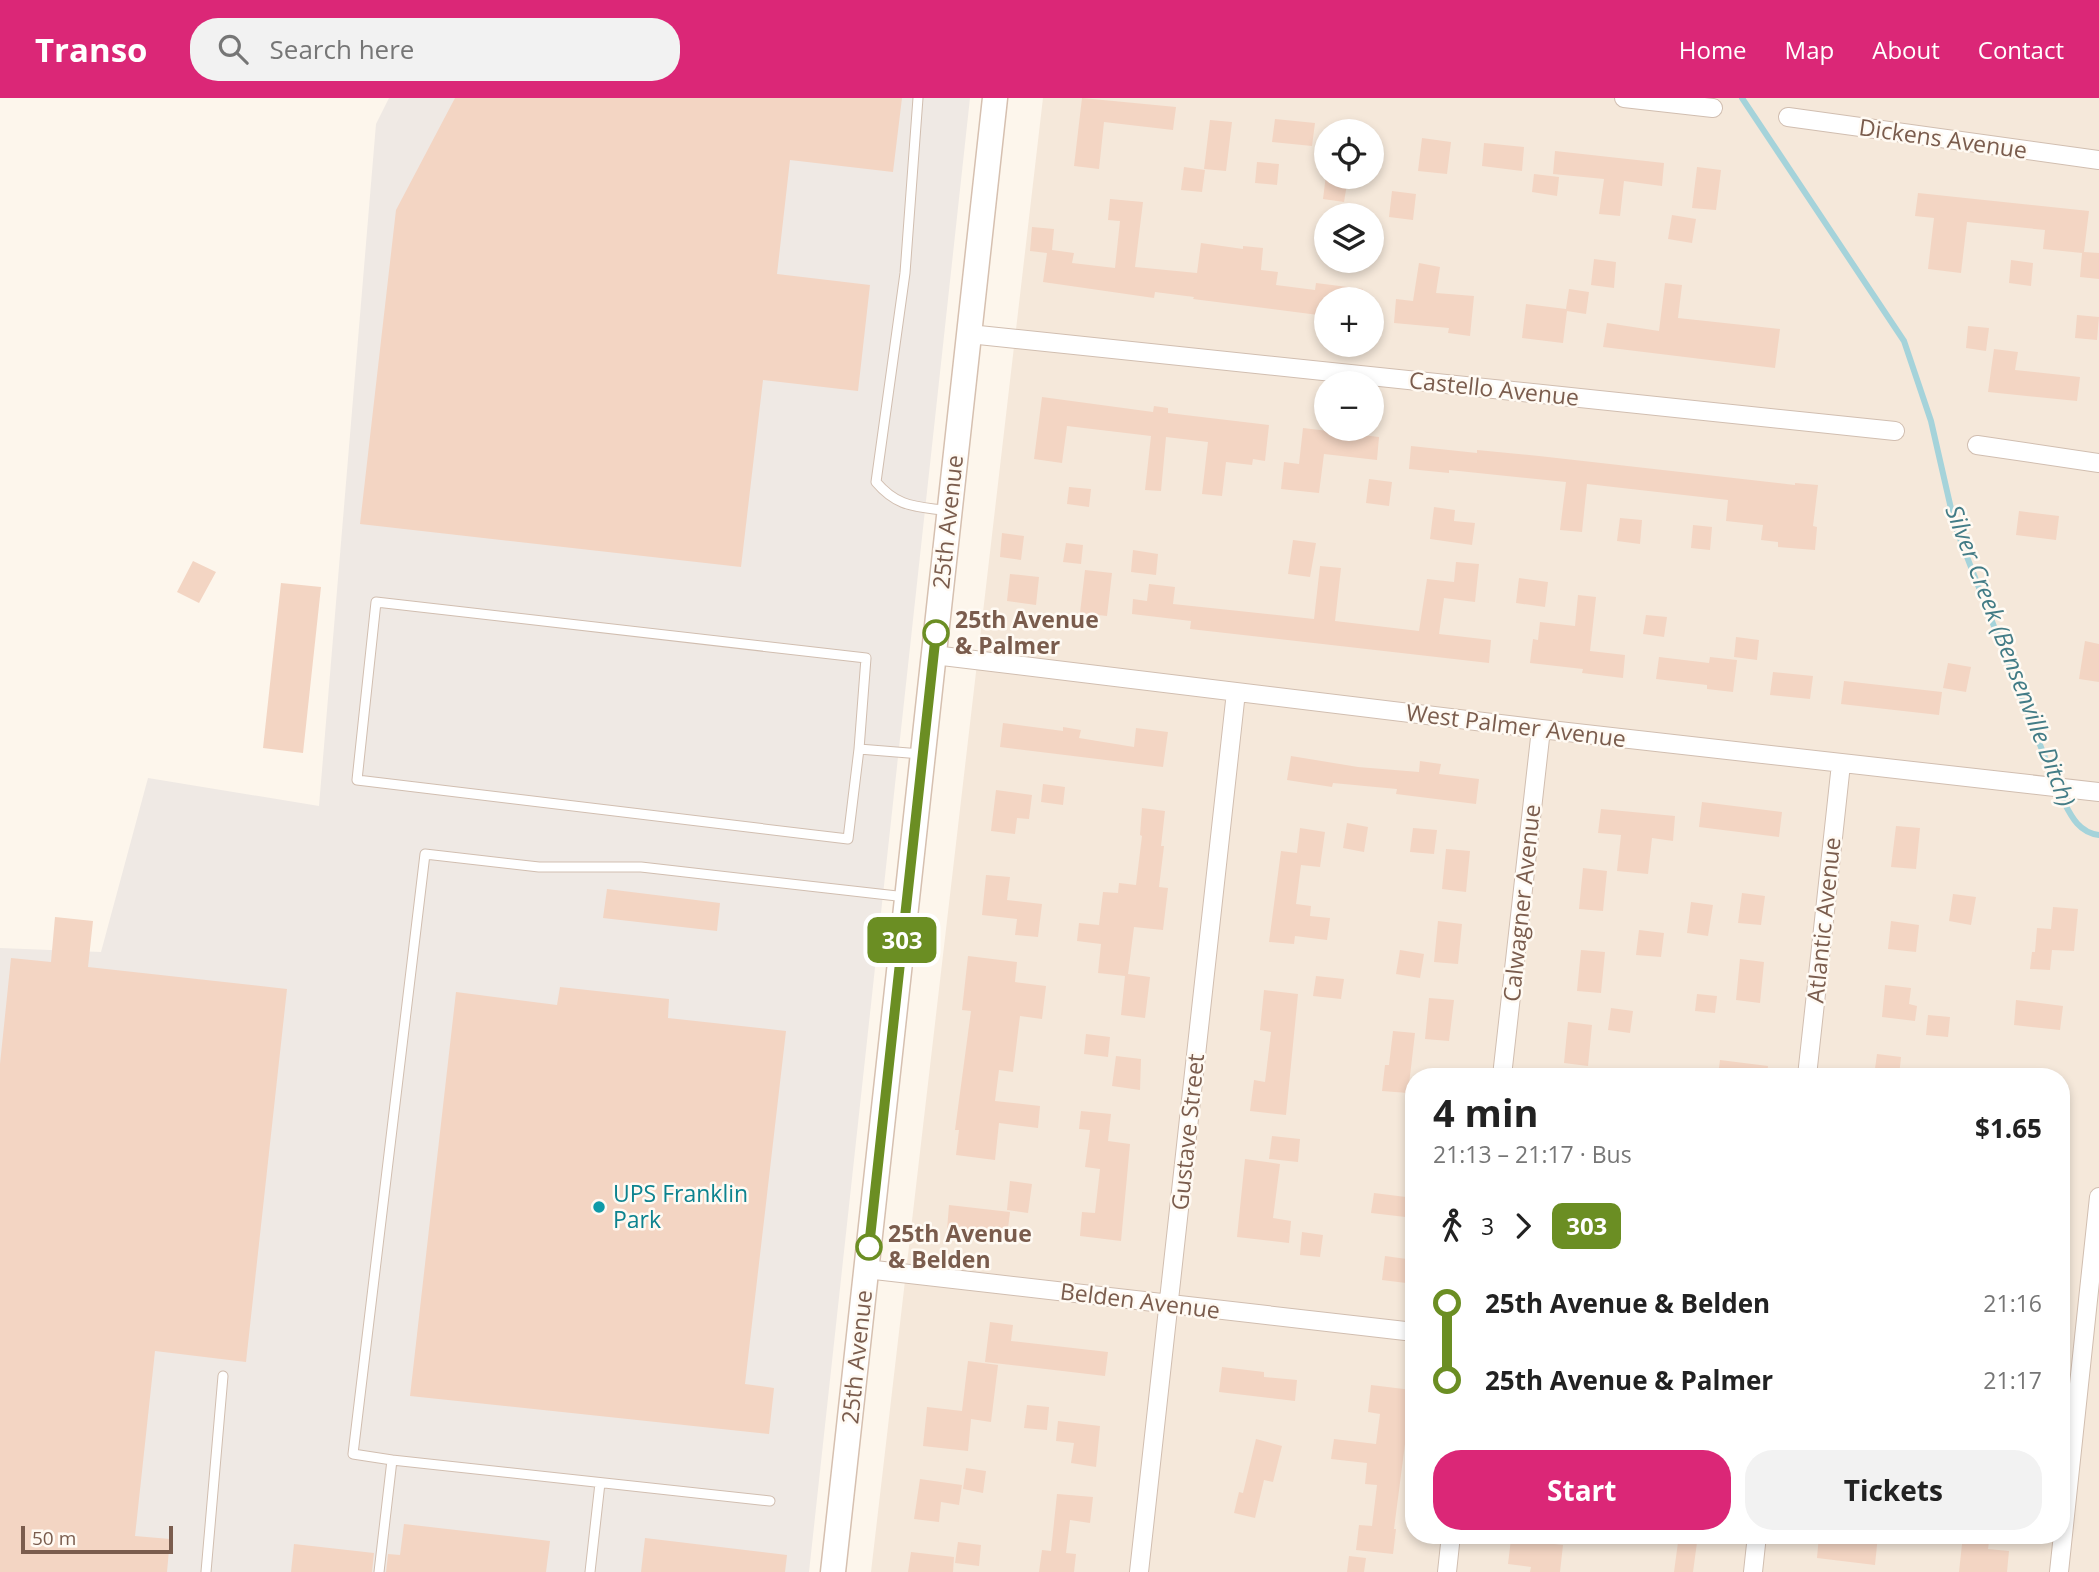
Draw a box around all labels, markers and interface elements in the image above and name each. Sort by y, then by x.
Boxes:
search box [190,18,680,81]
text: Transo [35,27,148,72]
icon: search [214,30,252,68]
text: Search here [270,31,414,67]
text: Home [1679,33,1747,66]
text: Map [1785,33,1834,66]
text: About [1872,33,1940,66]
text: Contact [1978,33,2064,66]
street label: Dickens Avenue [1857,110,2029,166]
map controls [1314,119,1384,441]
button: locate [1314,119,1384,189]
button: layers [1314,203,1384,273]
button: + [1314,287,1384,357]
street label: Castello Avenue [1407,363,1581,413]
button: − [1314,371,1384,441]
street label: 25th Avenue [924,453,970,591]
water label: Silver Creek (Bensenville Ditch) [1939,500,2084,811]
place label: 25th Avenue & Palmer [955,603,1099,661]
marker: 25th Avenue & Palmer [923,620,949,646]
street label: West Palmer Avenue [1404,696,1628,754]
street label: Calwagner Avenue [1495,802,1547,1003]
street label: Atlantic Avenue [1798,835,1848,1004]
line badge: 303 [862,917,942,963]
text: 303 [881,923,923,956]
street label: Gustave Street [1163,1052,1211,1212]
text: 4 min [1433,1086,1538,1138]
text: $1.65 [1975,1110,2042,1146]
text: 21:13 – 21:17 · Bus [1433,1138,1632,1170]
place label: UPS Franklin Park [613,1177,748,1235]
marker: UPS Franklin Park [591,1199,607,1215]
icon: walk [1433,1207,1471,1245]
icon: forward [1504,1207,1542,1245]
text: 303 [1566,1209,1607,1242]
text: 3 [1481,1210,1494,1242]
place label: 25th Avenue & Belden [888,1217,1032,1275]
marker: 25th Avenue & Belden [856,1234,882,1260]
street label: Belden Avenue [1058,1274,1222,1326]
text: 25th Avenue & Belden [1485,1285,1770,1321]
text: 21:16 [1983,1287,2042,1319]
street label: 25th Avenue [833,1288,879,1426]
text: 25th Avenue & Palmer [1485,1362,1773,1398]
text: 21:17 [1983,1364,2042,1396]
button: Start [1433,1450,1731,1530]
button: Tickets [1745,1450,2042,1530]
scale bar [21,1523,173,1555]
text: 50 m [32,1525,76,1551]

